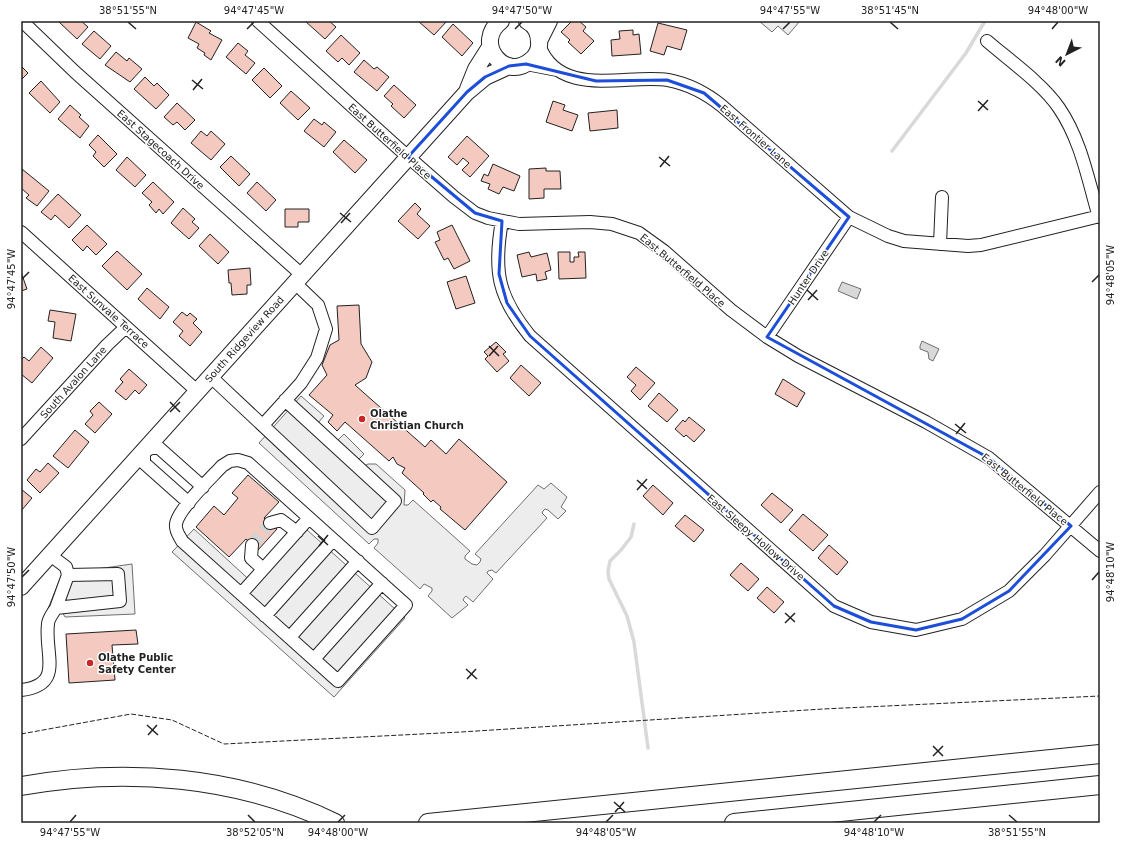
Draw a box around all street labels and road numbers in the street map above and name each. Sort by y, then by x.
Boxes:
street label: East Butterfield Place [346,101,433,181]
street label: East Frontier Lane [718,103,793,170]
street label: East Stagecoach Drive [115,107,206,191]
street label: East Butterfield Place [638,232,727,309]
street label: Hunter Drive [786,248,831,307]
street label: East Sunvale Terrace [66,272,151,350]
street label: South Ridgeview Road [203,294,286,385]
street label: South Avalon Lane [38,344,109,421]
street label: East Butterfield Place [979,451,1070,527]
street label: East Sleepy Hollow Drive [705,492,806,583]

